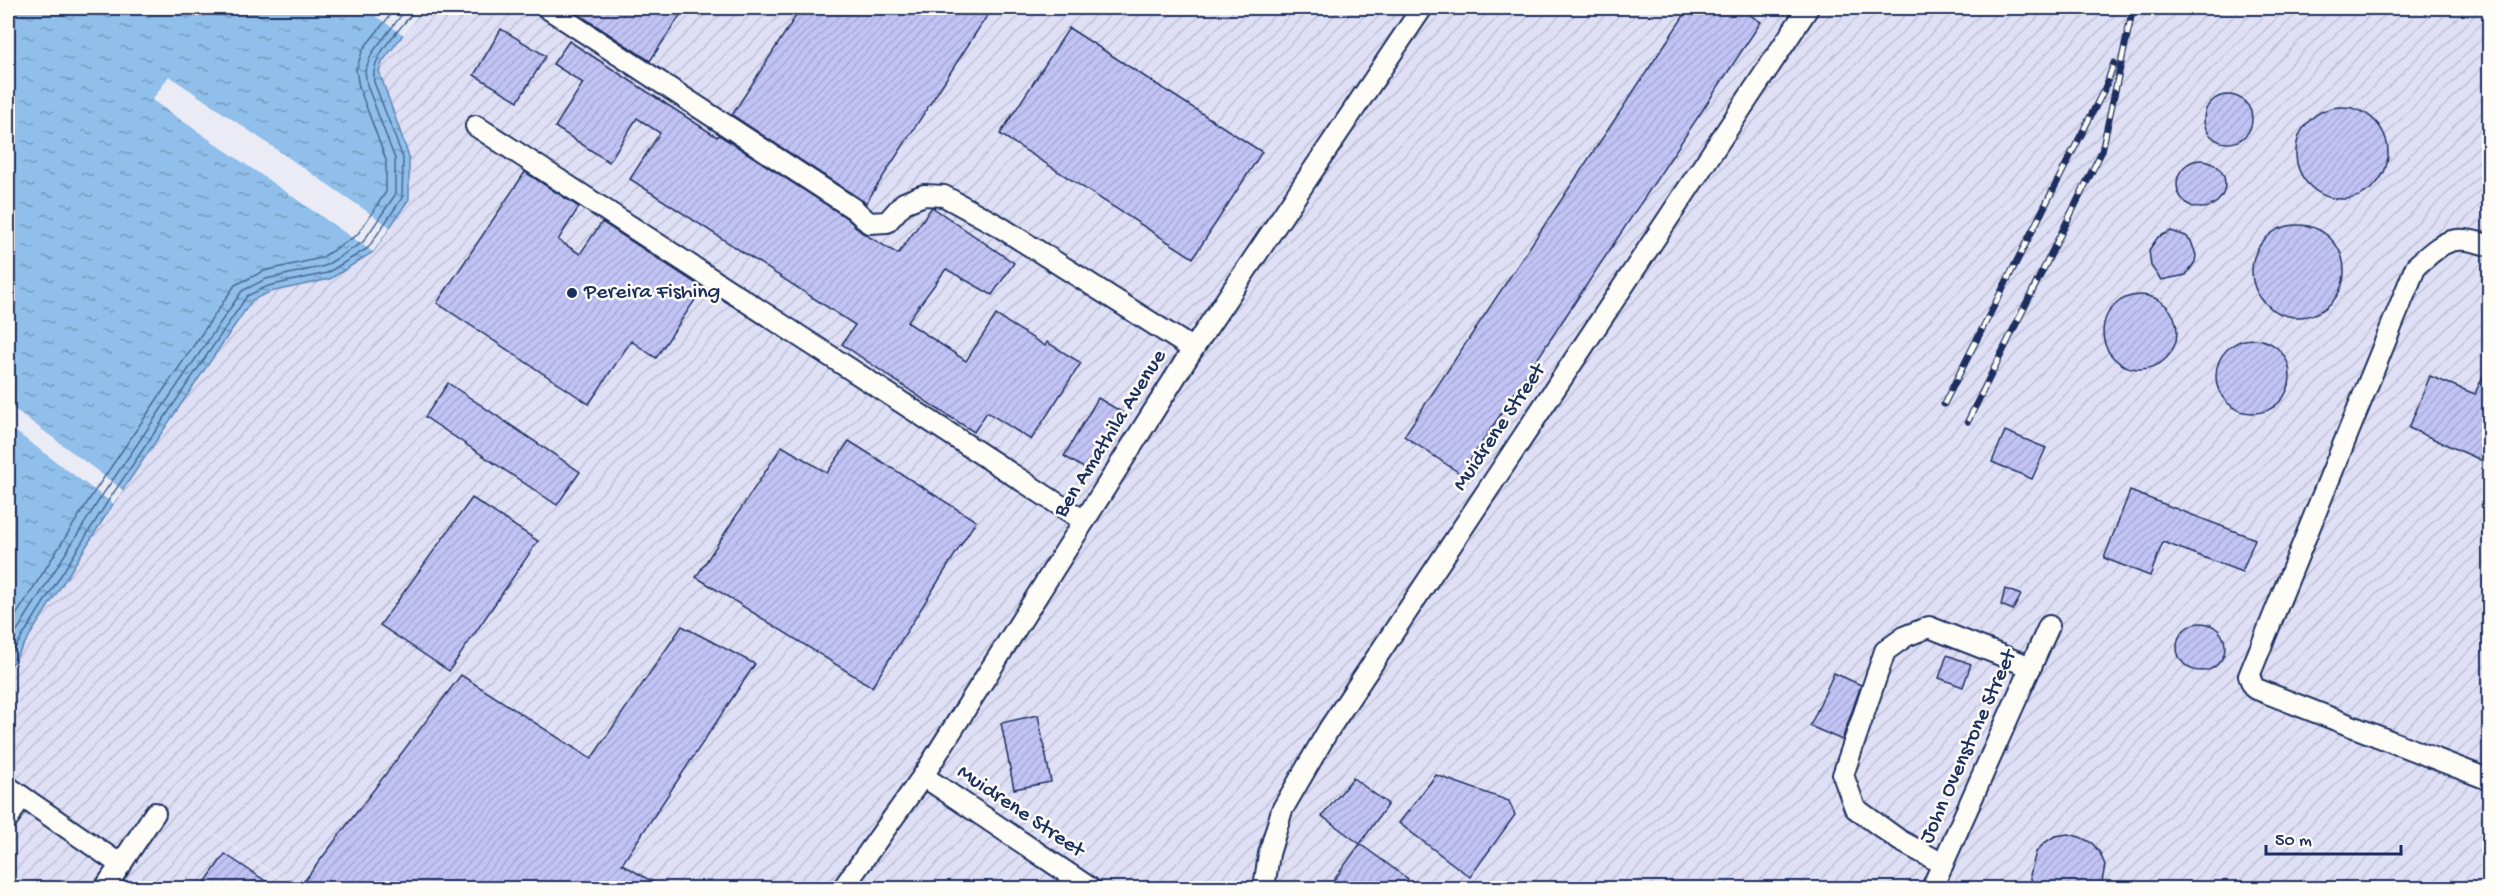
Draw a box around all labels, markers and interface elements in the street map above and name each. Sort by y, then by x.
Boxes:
place label: Pereira Fishing [583,280,720,306]
marker: Pereira Fishing [565,286,579,300]
street label: Ben Amathila Avenue [1048,345,1174,524]
street label: Muidrene Street [1448,358,1553,497]
street label: John Ovenstone Street [1915,644,2024,848]
street label: Muidrene Street [951,760,1090,865]
scale bar [2266,818,2401,856]
text: 50 m [2275,831,2312,852]

